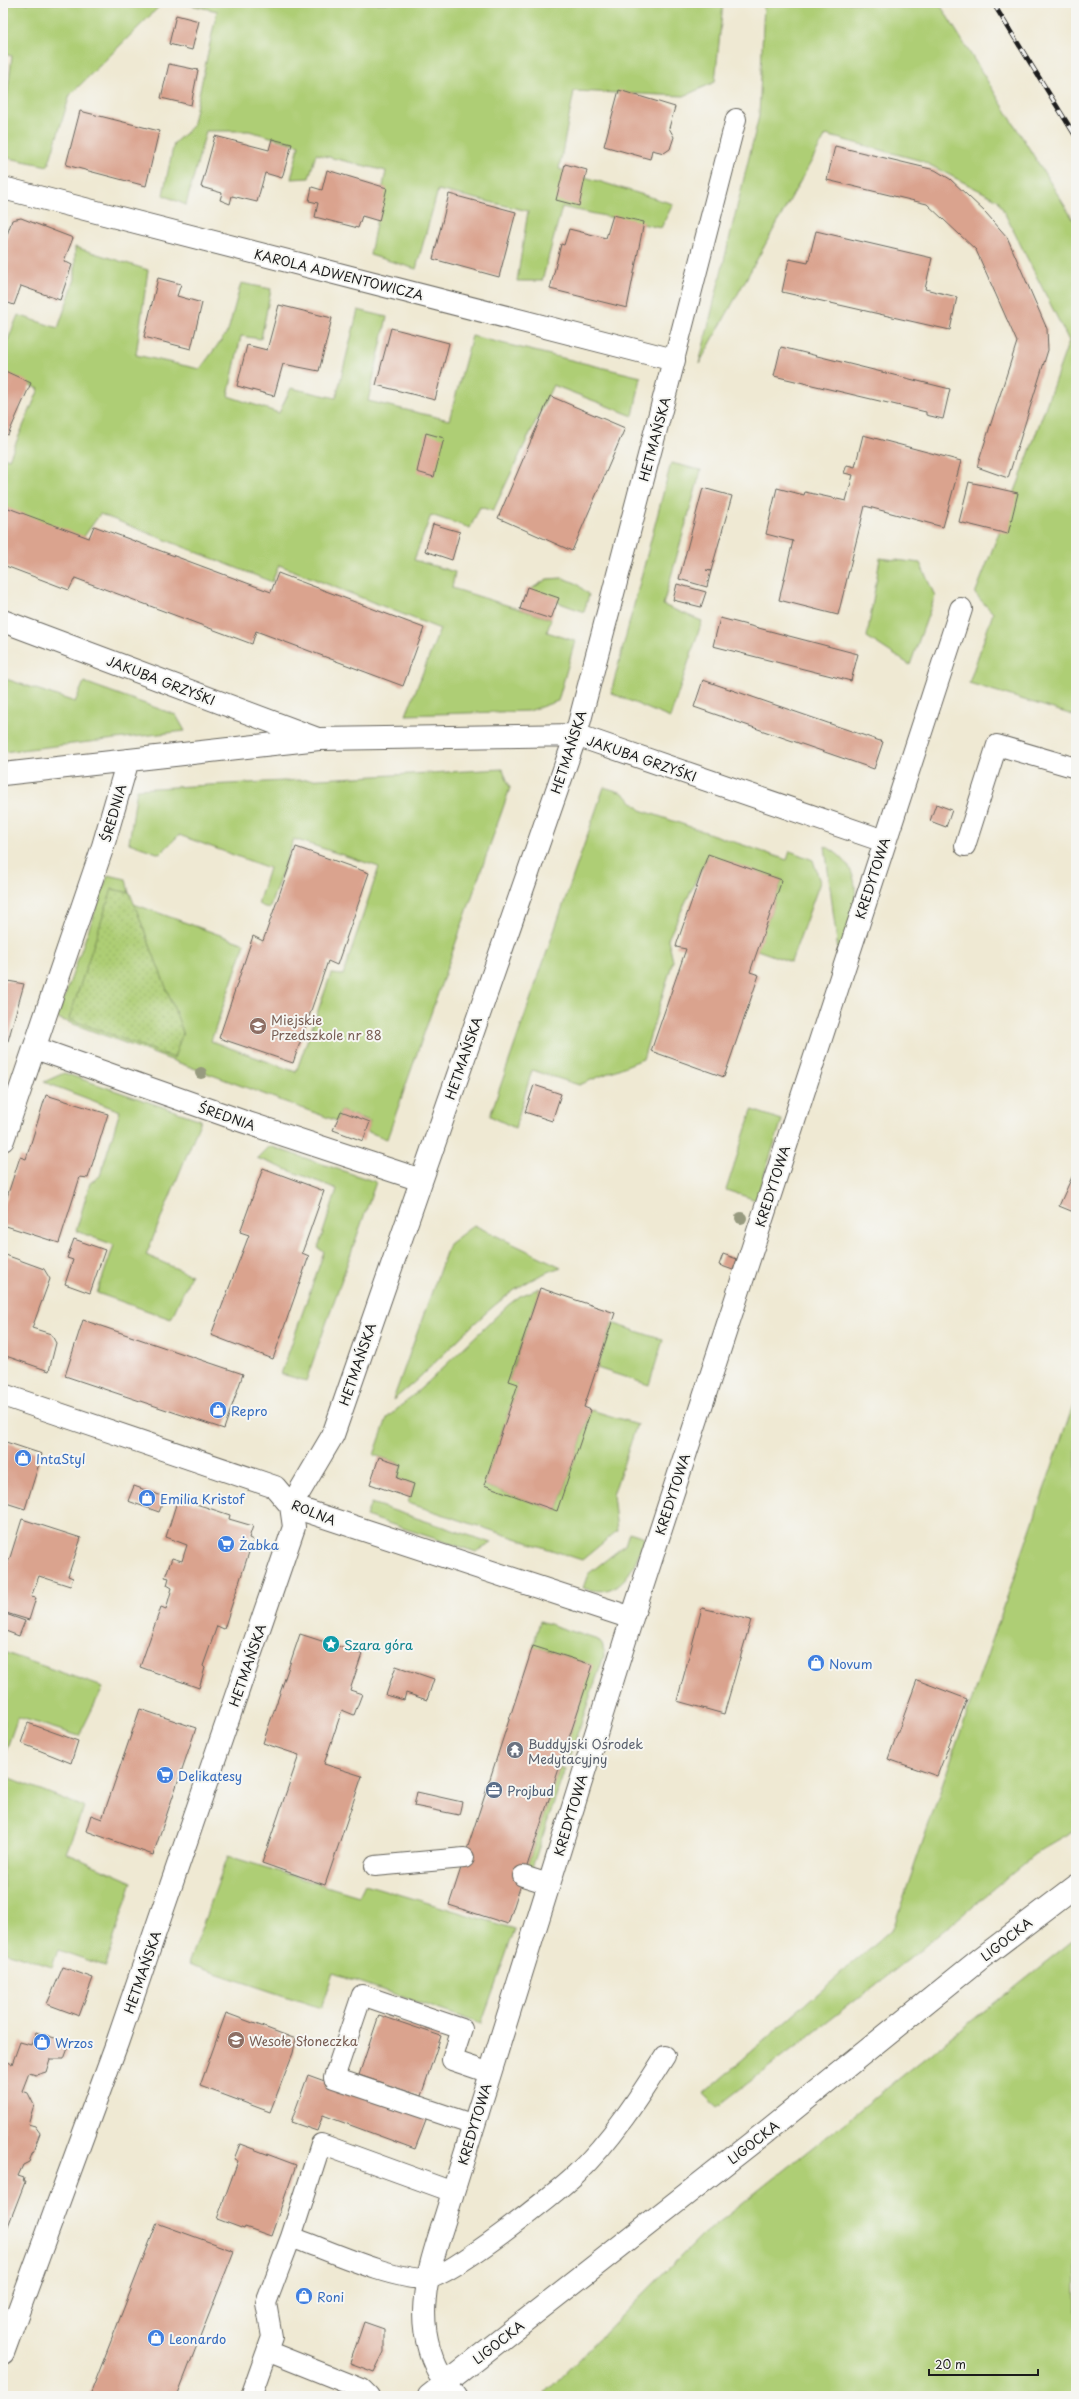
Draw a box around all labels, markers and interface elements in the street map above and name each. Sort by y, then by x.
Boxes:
street label: KAROLA ADWENTOWICZA [252,244,426,304]
street label: HETMAŃSKA [634,395,674,483]
street label: JAKUBA GRZYŚKI [104,651,218,709]
street label: HETMAŃSKA [546,708,590,796]
street label: JAKUBA GRZYŚKI [585,730,699,786]
street label: ŚREDNIA [96,782,130,844]
street label: KREDYTOWA [850,835,894,921]
place label: Miejskie Przedszkole nr 88 [271,1010,382,1044]
street label: HETMAŃSKA [440,1014,486,1102]
school or university icon: Miejskie Przedszkole nr 88 [248,1016,268,1036]
street label: ŚREDNIA [196,1097,258,1135]
street label: KREDYTOWA [750,1143,794,1229]
street label: HETMAŃSKA [334,1320,380,1408]
shop icon: Repro [208,1400,228,1420]
place label: Repro [231,1401,267,1420]
shop icon: IntaStyl [13,1448,33,1468]
place label: IntaStyl [36,1449,86,1468]
street label: KREDYTOWA [650,1451,694,1537]
shop icon: Emilia Kristof [137,1488,157,1508]
place label: Emilia Kristof [160,1489,245,1508]
street label: ROLNA [289,1495,339,1529]
supermarket icon: Żabka [216,1534,236,1554]
place label: Żabka [239,1535,280,1554]
street label: HETMAŃSKA [224,1621,270,1709]
place icon: Szara góra [321,1634,341,1654]
place label: Szara góra [344,1635,413,1654]
shop icon: Novum [806,1653,826,1673]
place label: Novum [829,1654,872,1673]
place label: Buddyjski Ośrodek Medytacyjny [528,1734,643,1768]
temple icon: Buddyjski Ośrodek Medytacyjny [505,1740,525,1760]
supermarket icon: Delikatesy [155,1765,175,1785]
place label: Delikatesy [178,1766,242,1785]
street label: KREDYTOWA [549,1772,591,1858]
office icon: Projbud [484,1780,504,1800]
place label: Projbud [507,1781,554,1800]
street label: LIGOCKA [976,1913,1036,1965]
street label: HETMAŃSKA [119,1928,165,2016]
school or university icon: Wesołe Słoneczka [226,2030,246,2050]
place label: Wesołe Słoneczka [249,2031,359,2050]
shop icon: Wrzos [32,2032,52,2052]
place label: Wrzos [55,2033,93,2052]
street label: KREDYTOWA [453,2081,495,2167]
street label: LIGOCKA [723,2116,783,2168]
shop icon: Roni [294,2286,314,2306]
place label: Roni [317,2287,344,2306]
street label: LIGOCKA [468,2316,528,2368]
shop icon: Leonardo [146,2328,166,2348]
place label: Leonardo [169,2329,226,2348]
scale bar [929,2351,1038,2377]
text: 20 m [935,2355,966,2373]

